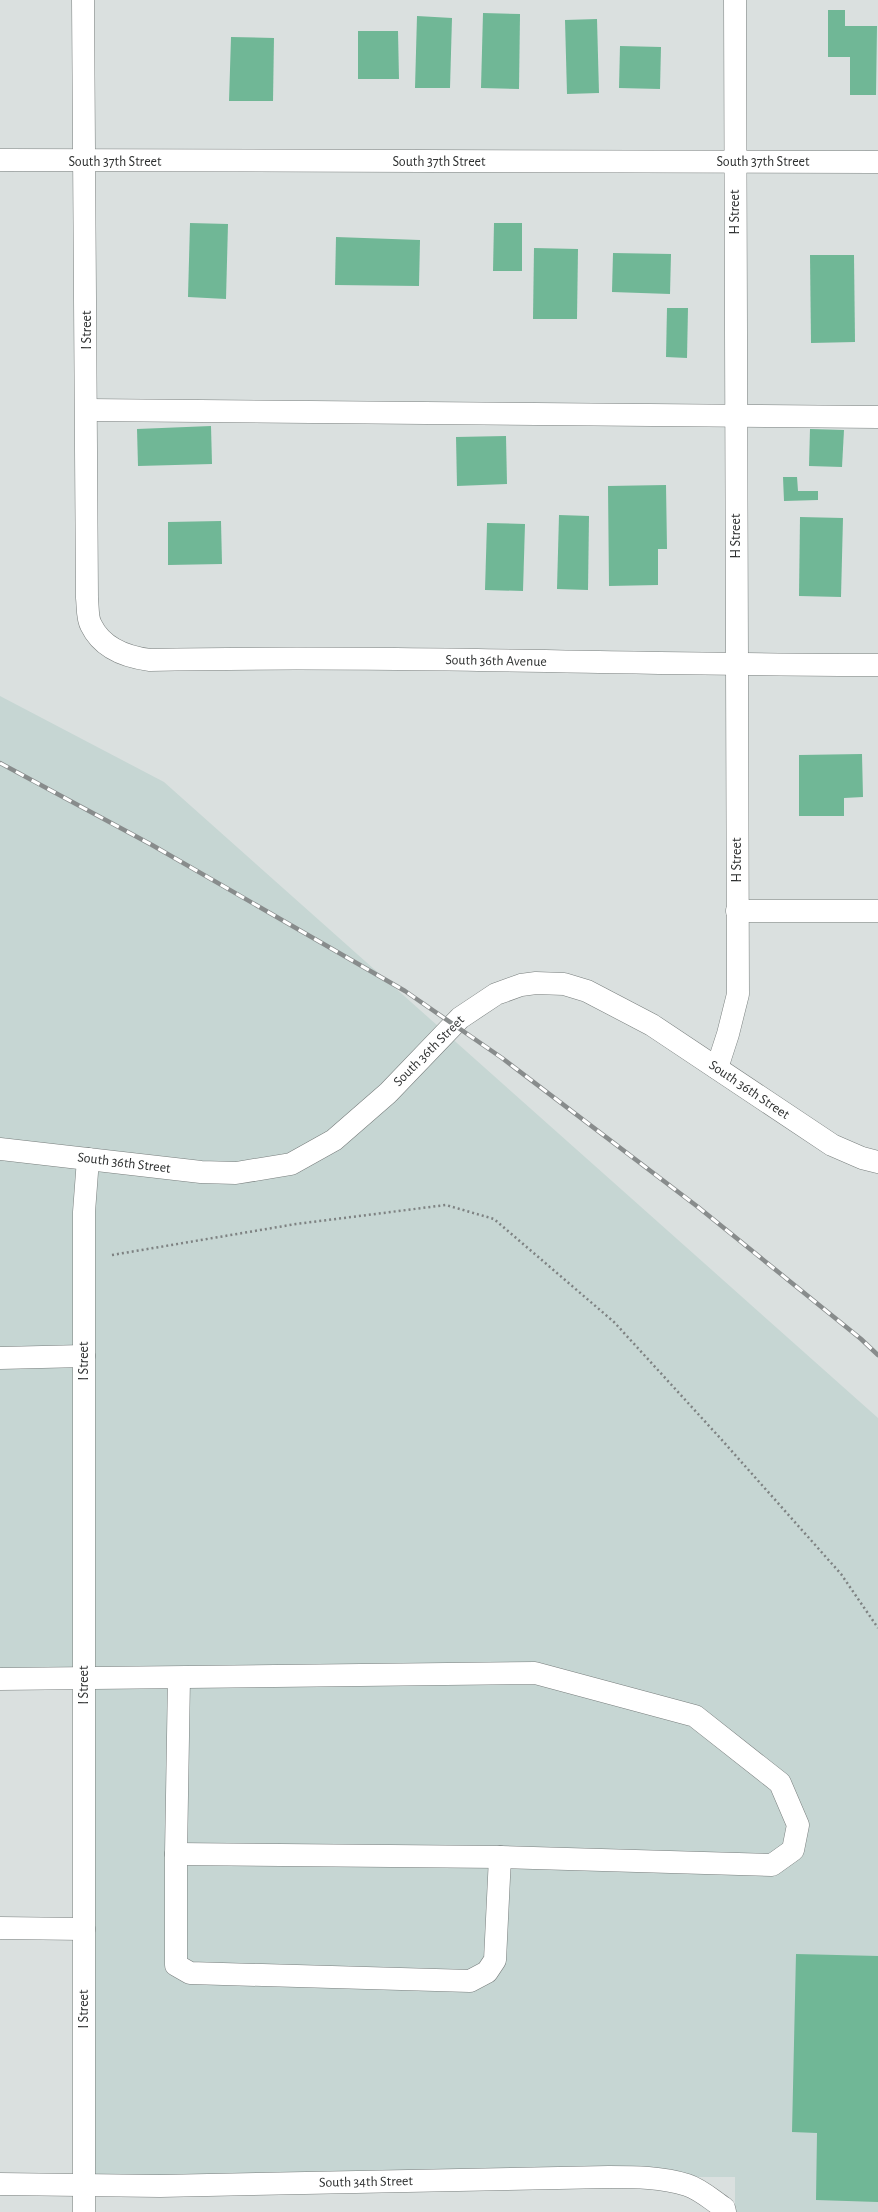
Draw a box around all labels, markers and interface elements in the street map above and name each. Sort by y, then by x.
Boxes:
street label: South 37th Street [68,155,162,169]
street label: South 37th Street [392,155,486,169]
street label: South 37th Street [716,155,810,169]
street label: H Street [728,189,742,234]
street label: I Street [80,310,94,350]
street label: H Street [729,513,743,558]
street label: South 36th Avenue [445,653,547,669]
street label: H Street [730,837,744,882]
street label: South 36th Street [391,1013,467,1089]
street label: South 36th Street [706,1058,792,1122]
street label: South 36th Street [77,1150,172,1176]
street label: I Street [77,1341,91,1381]
street label: I Street [77,1665,91,1705]
street label: I Street [77,1989,91,2029]
street label: South 34th Street [319,2174,414,2190]

